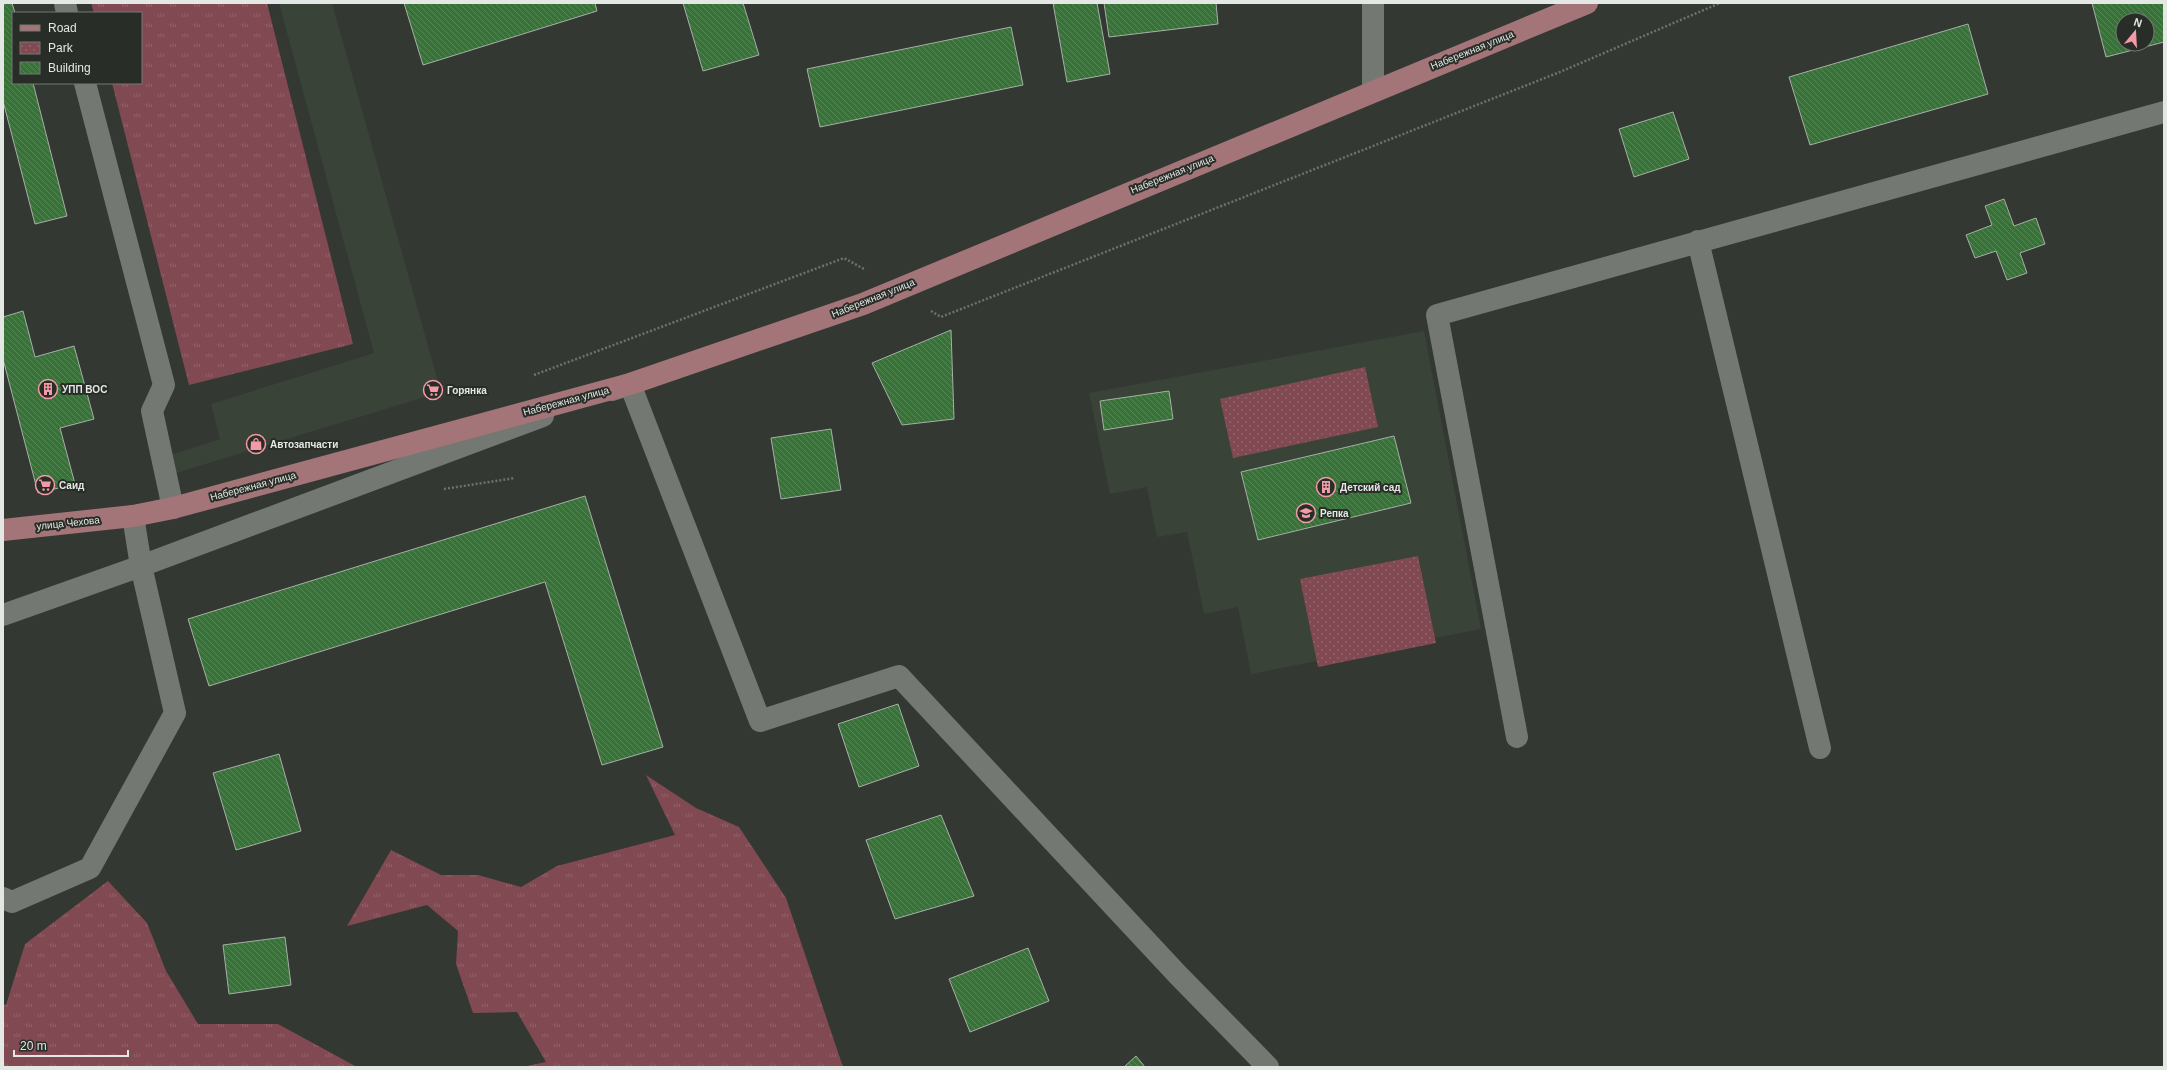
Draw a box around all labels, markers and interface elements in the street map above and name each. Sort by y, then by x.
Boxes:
legend [12,12,142,84]
north arrow [2115,12,2155,52]
text: N [2132,16,2144,29]
text: Road [48,21,77,35]
street label: Набережная улица [1429,28,1515,72]
text: Park [48,41,74,55]
text: Building [48,61,91,75]
street label: Набережная улица [1129,152,1215,196]
street label: Набережная улица [830,276,916,320]
building icon: УПП ВОС [37,378,59,400]
supermarket icon: Горянка [422,379,444,401]
place label: УПП ВОС [62,384,107,395]
street label: Набережная улица [522,384,611,418]
place label: Горянка [447,385,487,396]
shop icon: Автозапчасти [245,433,267,455]
place label: Автозапчасти [270,439,338,450]
street label: Набережная улица [209,469,298,503]
supermarket icon: Саид [34,474,56,496]
building icon: Детский сад [1315,476,1337,498]
place label: Саид [59,480,85,491]
place label: Детский сад [1340,482,1401,493]
school or university icon: Репка [1295,502,1317,524]
place label: Репка [1320,508,1349,519]
street label: улица Чехова [36,514,101,532]
scale bar [14,1032,128,1058]
text: 20 m [20,1039,47,1053]

